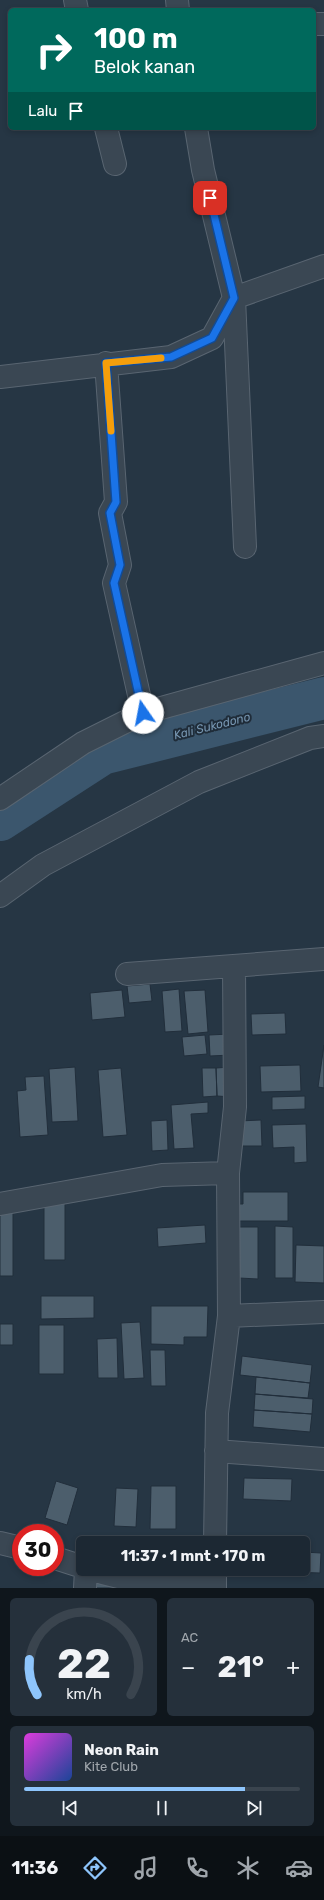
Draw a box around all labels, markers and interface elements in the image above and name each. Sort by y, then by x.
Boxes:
text: 100 m [94,22,178,55]
icon: right [28,24,80,76]
text: Belok kanan [94,56,195,78]
icon: arrive [65,100,87,122]
text: Lalu [28,102,57,120]
pin [193,181,227,215]
icon: arrive [199,187,221,209]
position arrow [122,692,164,734]
water label: Kali Sukodono [172,710,252,742]
speed limit sign: 30 [12,1524,64,1576]
text: 11:37 · 1 mnt · 170 m [121,1547,265,1565]
text: AC [181,1630,198,1645]
text: 22 [56,1639,111,1688]
text: 21° [217,1649,264,1685]
text: − [181,1654,195,1681]
text: + [286,1654,300,1681]
text: km/h [66,1686,101,1703]
text: Neon Rain [84,1741,159,1759]
text: Kite Club [84,1759,138,1774]
icon: previous [59,1797,81,1819]
icon: pause [151,1797,173,1819]
icon: next [243,1797,265,1819]
icon: directions [81,1854,109,1882]
icon: music [132,1854,160,1882]
icon: phone [183,1854,211,1882]
icon: climate [234,1854,262,1882]
icon: car [285,1854,313,1882]
text: 11:36 [11,1857,58,1879]

